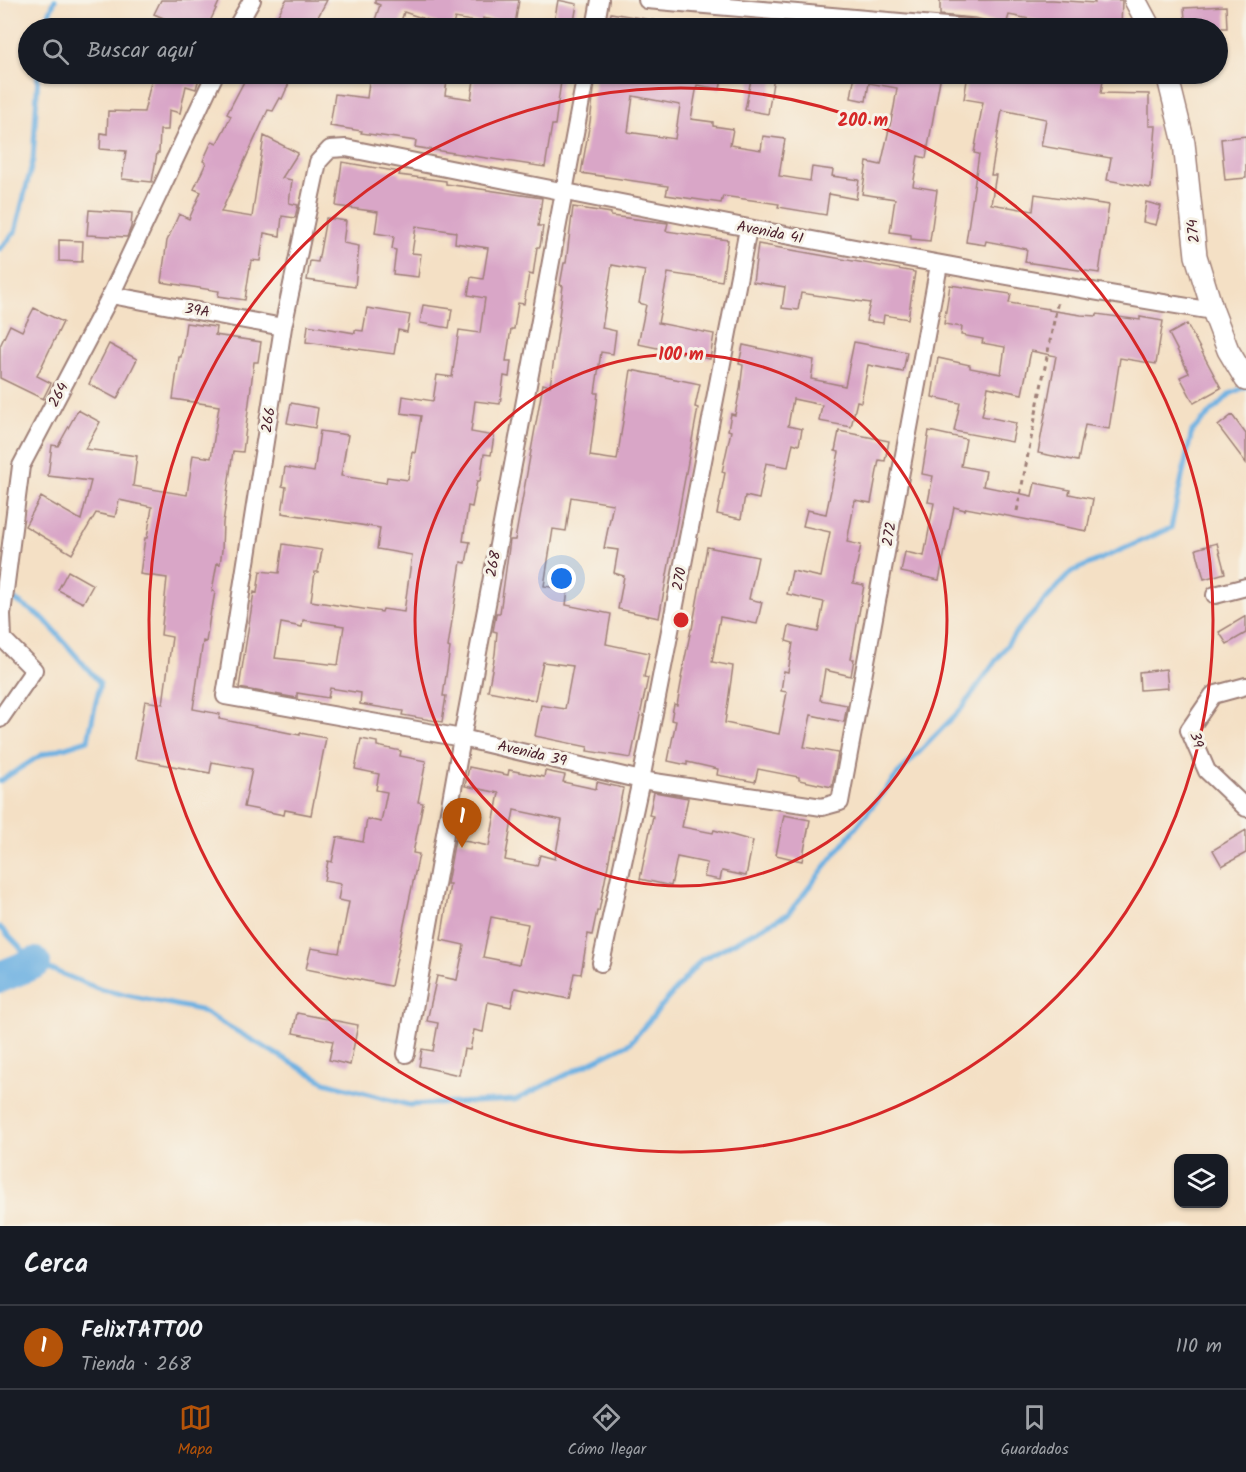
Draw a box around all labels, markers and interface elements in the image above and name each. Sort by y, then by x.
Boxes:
search box [18,18,1228,84]
text: Buscar aquí [87,34,194,69]
icon: search [39,35,72,68]
text: 200 m [838,107,889,136]
street label: Avenida 41 [735,215,806,251]
street label: 274 [1181,218,1207,244]
street label: 39A [183,297,211,325]
text: 100 m [658,341,704,370]
street label: 264 [42,378,76,412]
street label: 266 [255,406,283,434]
street label: 272 [876,520,904,548]
street label: 268 [480,548,508,579]
your location [547,564,576,593]
street label: 270 [666,565,694,593]
centre of rings [671,610,691,630]
street label: 39 [1182,729,1210,752]
street label: Avenida 39 [495,734,570,774]
pin: 1 [442,798,482,848]
map controls [1174,1154,1228,1208]
button: layers [1174,1154,1228,1208]
text: Cerca [24,1244,88,1286]
text: FelixTATTOO [81,1314,203,1349]
text: 1 [40,1331,47,1363]
text: 110 m [1176,1331,1222,1363]
text: Tienda · 268 [81,1349,191,1381]
tab: Mapa [177,1401,213,1462]
tab: Cómo llegar [567,1401,646,1462]
tab: Guardados [1001,1401,1069,1462]

